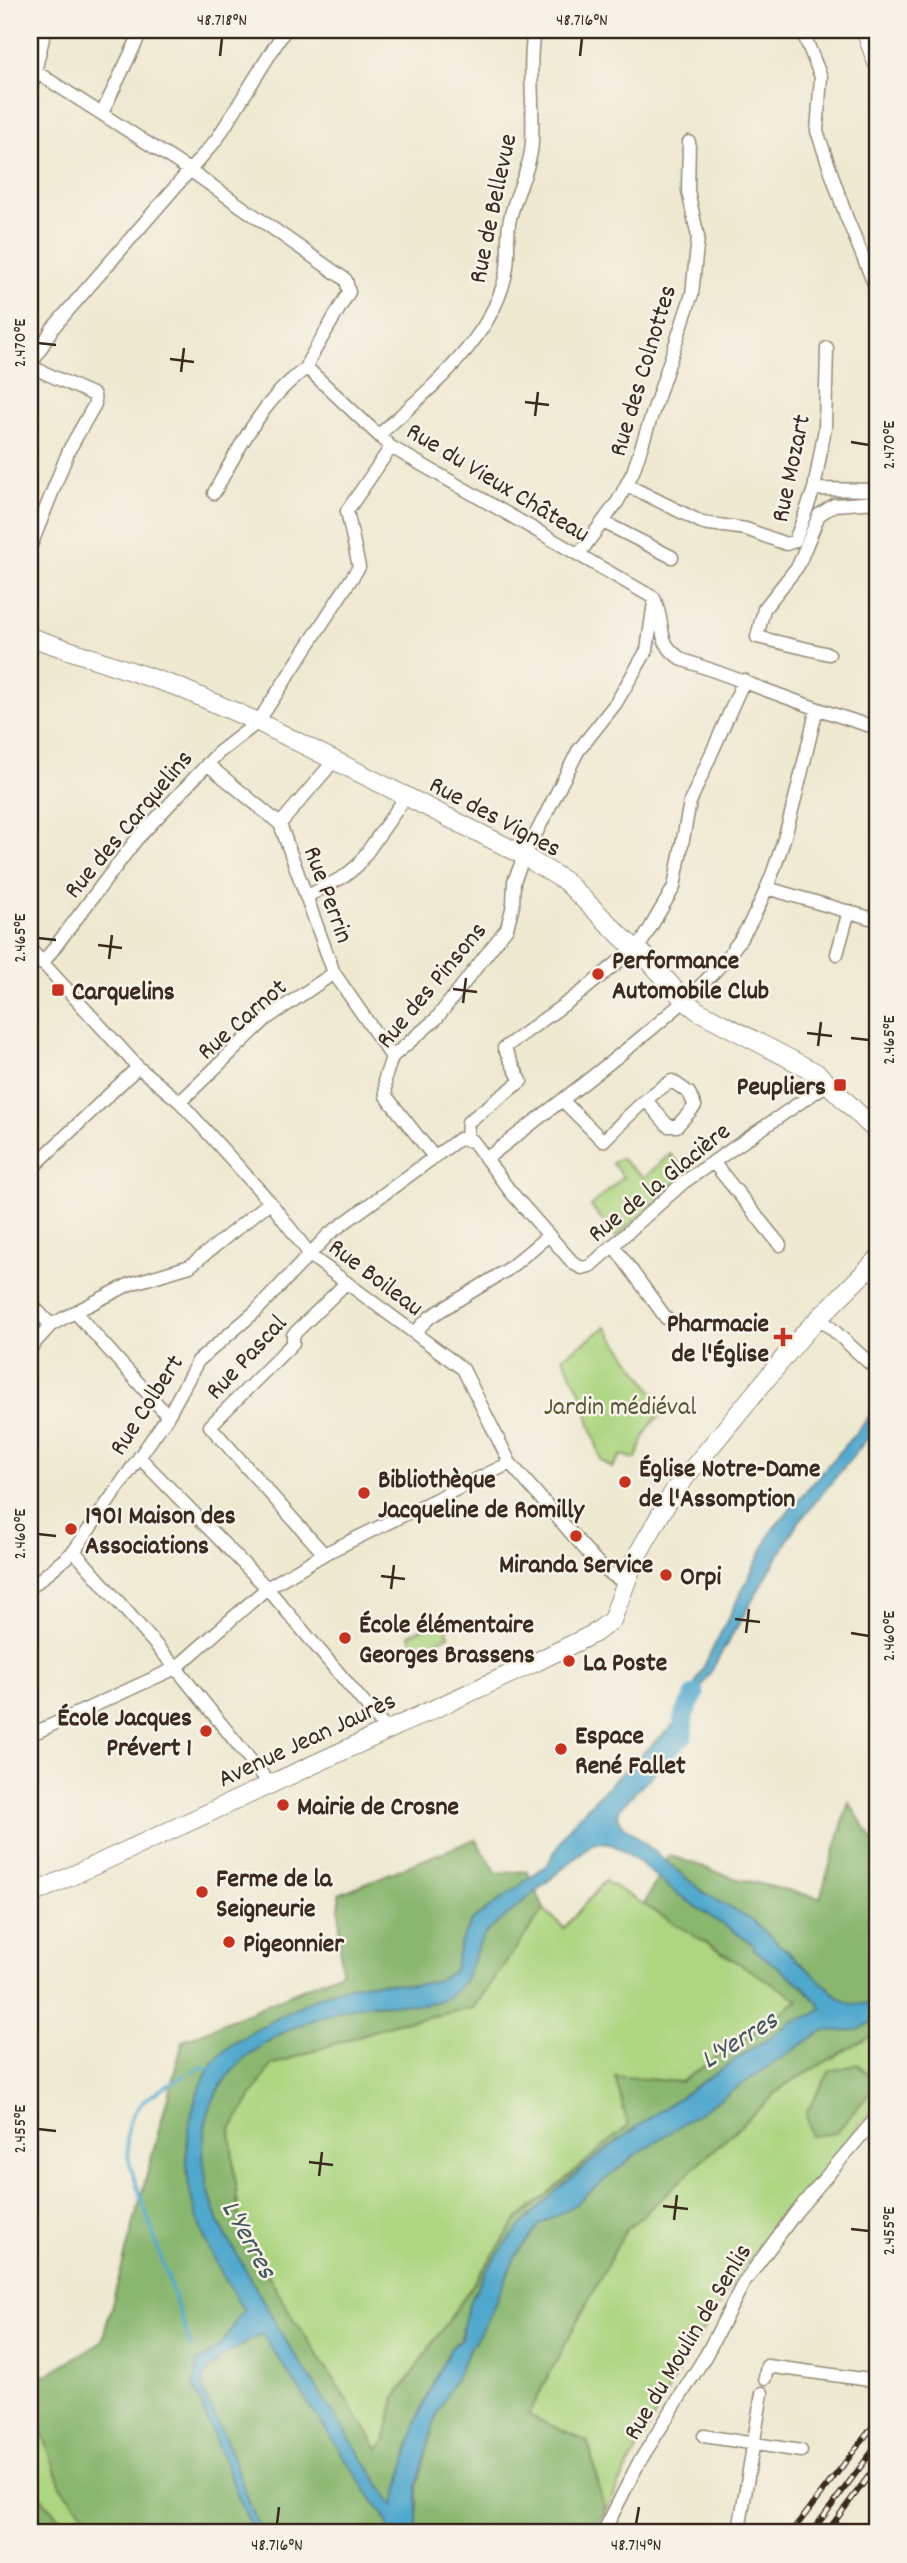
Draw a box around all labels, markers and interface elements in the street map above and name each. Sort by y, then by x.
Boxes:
text: 48.718°N [197,9,247,34]
text: 48.716°N [556,9,608,34]
street label: Rue de Bellevue [461,131,528,287]
street label: Rue des Colnottes [601,281,688,461]
text: 2.470°E [9,319,34,367]
street label: Rue Mozart [763,411,822,526]
street label: Rue du Vieux Château [398,415,596,553]
text: 2.470°E [878,421,903,469]
street label: Rue des Carquelins [56,743,203,908]
street label: Rue des Vignes [422,768,567,868]
street label: Rue Perrin [292,842,361,949]
text: 2.465°E [9,913,34,963]
street label: Rue des Pinsons [368,915,497,1058]
place label: Performance Automobile Club [612,944,769,1011]
marker: Performance Automobile Club [590,966,606,982]
street label: Rue Carnot [190,971,297,1070]
place label: Carquelins [72,975,175,1012]
marker: Carquelins [50,982,66,998]
text: 2.465°E [878,1015,903,1065]
place label: Peupliers [737,1070,826,1107]
marker: Peupliers [832,1077,848,1093]
street label: Rue de la Glacière [581,1115,740,1253]
street label: Rue Boileau [319,1231,430,1327]
street label: Rue Pascal [198,1307,297,1409]
place label: Pharmacie de l'Église [667,1307,769,1374]
marker: Pharmacie de l'Église [775,1329,791,1345]
street label: Rue Colbert [101,1348,195,1464]
park label: Jardin médiéval [544,1390,696,1427]
place label: Église Notre-Dame de l'Assomption [639,1452,820,1519]
place label: Bibliothèque Jacqueline de Romilly [378,1463,585,1530]
marker: Église Notre-Dame de l'Assomption [617,1474,633,1490]
marker: Bibliothèque Jacqueline de Romilly [356,1485,372,1501]
place label: 1901 Maison des Associations [85,1499,236,1566]
text: 2.460°E [9,1509,34,1559]
marker: 1901 Maison des Associations [63,1521,79,1537]
marker: Miranda Service [568,1528,584,1544]
place label: Miranda Service [499,1548,653,1585]
place label: Orpi [680,1560,722,1597]
marker: Orpi [658,1567,674,1583]
place label: École élémentaire Georges Brassens [359,1608,535,1675]
text: 2.460°E [878,1611,903,1661]
marker: École élémentaire Georges Brassens [337,1630,353,1646]
place label: La Poste [583,1646,667,1683]
marker: La Poste [561,1653,577,1669]
street label: Avenue Jean Jaurès [212,1684,403,1799]
place label: École Jacques Prévert 1 [57,1701,192,1768]
place label: Espace René Fallet [575,1719,686,1786]
marker: École Jacques Prévert 1 [198,1723,214,1739]
marker: Espace René Fallet [553,1741,569,1757]
place label: Mairie de Crosne [297,1790,459,1827]
marker: Mairie de Crosne [275,1797,291,1813]
place label: Ferme de la Seigneurie [216,1862,333,1929]
marker: Ferme de la Seigneurie [194,1884,210,1900]
place label: Pigeonnier [243,1927,344,1964]
marker: Pigeonnier [221,1934,237,1950]
water label: L'Yerres [694,2002,788,2082]
text: 2.455°E [9,2105,34,2153]
water label: L'Yerres [209,2194,285,2288]
text: 2.455°E [878,2207,903,2255]
street label: Rue du Moulin de Senlis [615,2237,763,2448]
text: 48.716°N [251,2534,303,2559]
text: 48.714°N [611,2534,661,2559]

